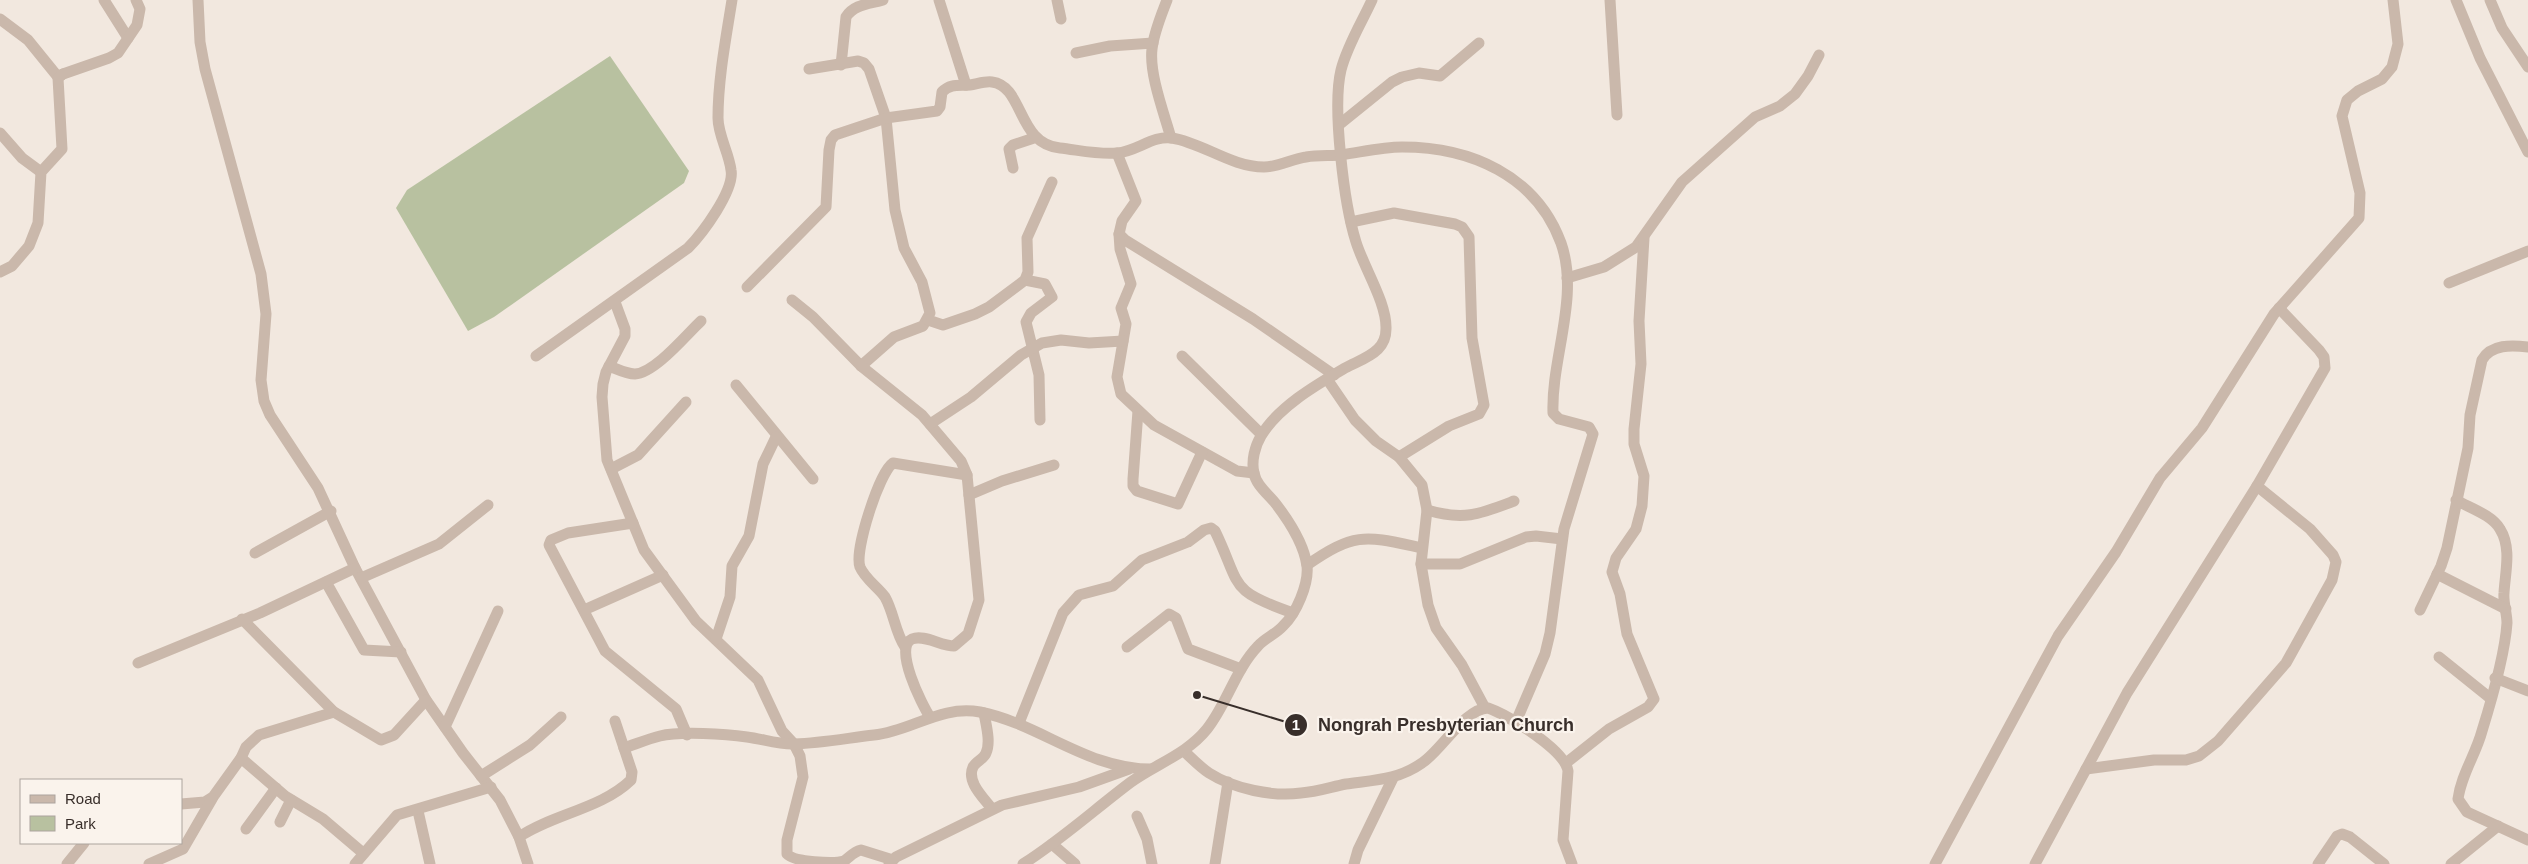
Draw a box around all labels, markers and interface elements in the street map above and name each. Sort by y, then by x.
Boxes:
callout: Nongrah Presbyterian Church [1283,709,1584,742]
text: Nongrah Presbyterian Church [1318,715,1574,735]
text: 1 [1292,716,1300,733]
legend [20,779,182,844]
text: Road [65,790,101,807]
text: Park [65,815,96,832]

